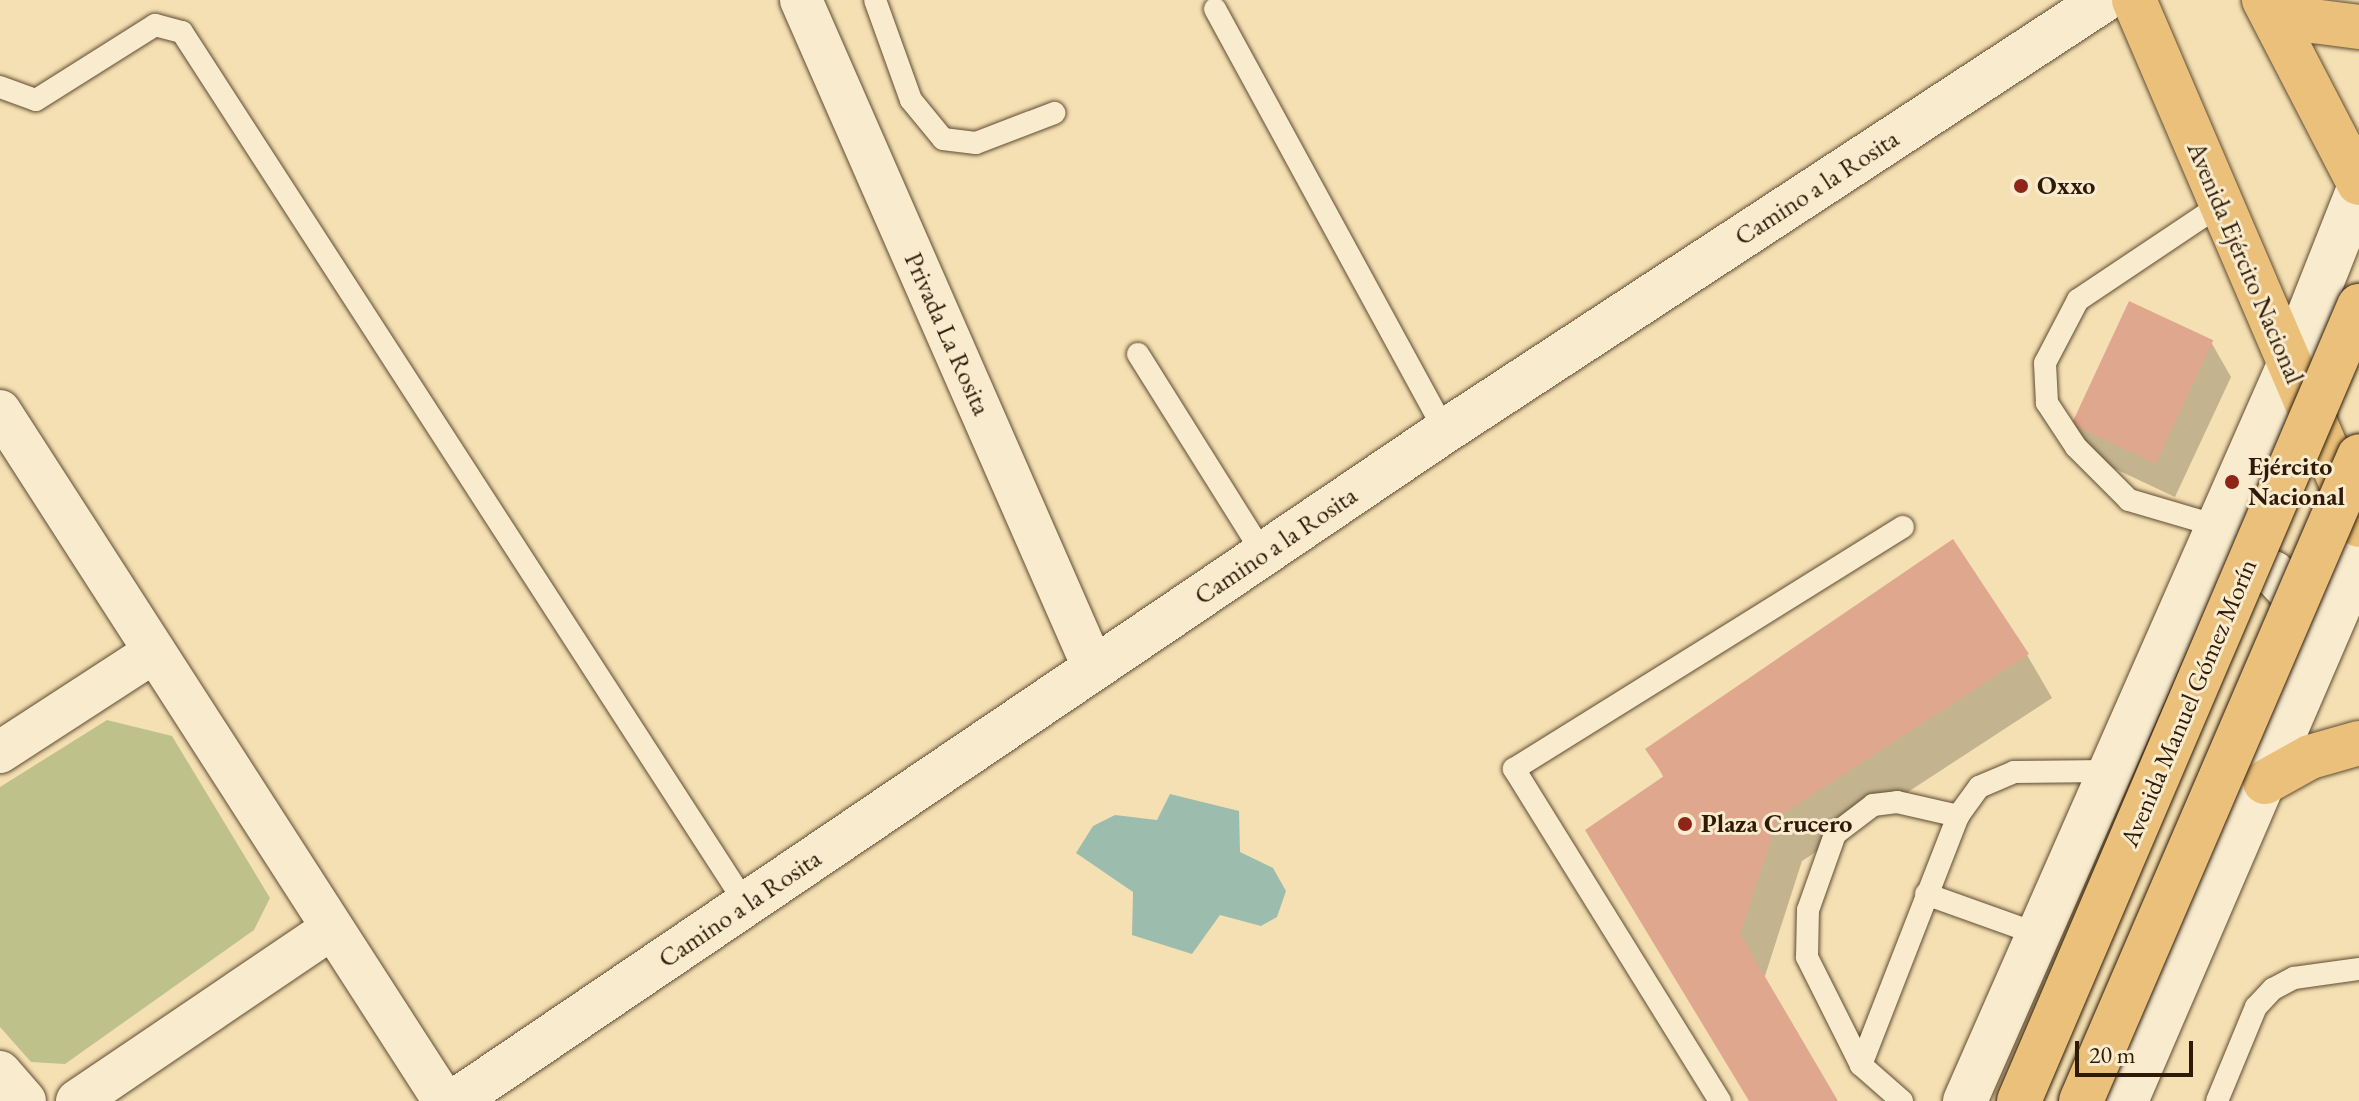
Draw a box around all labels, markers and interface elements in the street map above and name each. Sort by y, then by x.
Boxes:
street label: Camino a la Rosita [1729,123,1905,253]
street label: Avenida Ejército Nacional [2180,137,2310,389]
place label: Oxxo [2037,170,2095,202]
marker: Oxxo [2012,177,2030,195]
street label: Privada La Rosita [897,248,997,420]
place label: Ejército Nacional [2248,451,2345,512]
marker: Ejército Nacional [2223,473,2241,491]
street label: Camino a la Rosita [1189,480,1363,612]
street label: Avenida Manuel Gómez Morín [2114,554,2264,852]
place label: Plaza Crucero [1701,808,1852,840]
marker: Plaza Crucero [1676,815,1694,833]
street label: Camino a la Rosita [653,843,827,975]
scale bar [2079,1025,2197,1075]
text: 20 m [2089,1039,2136,1070]

